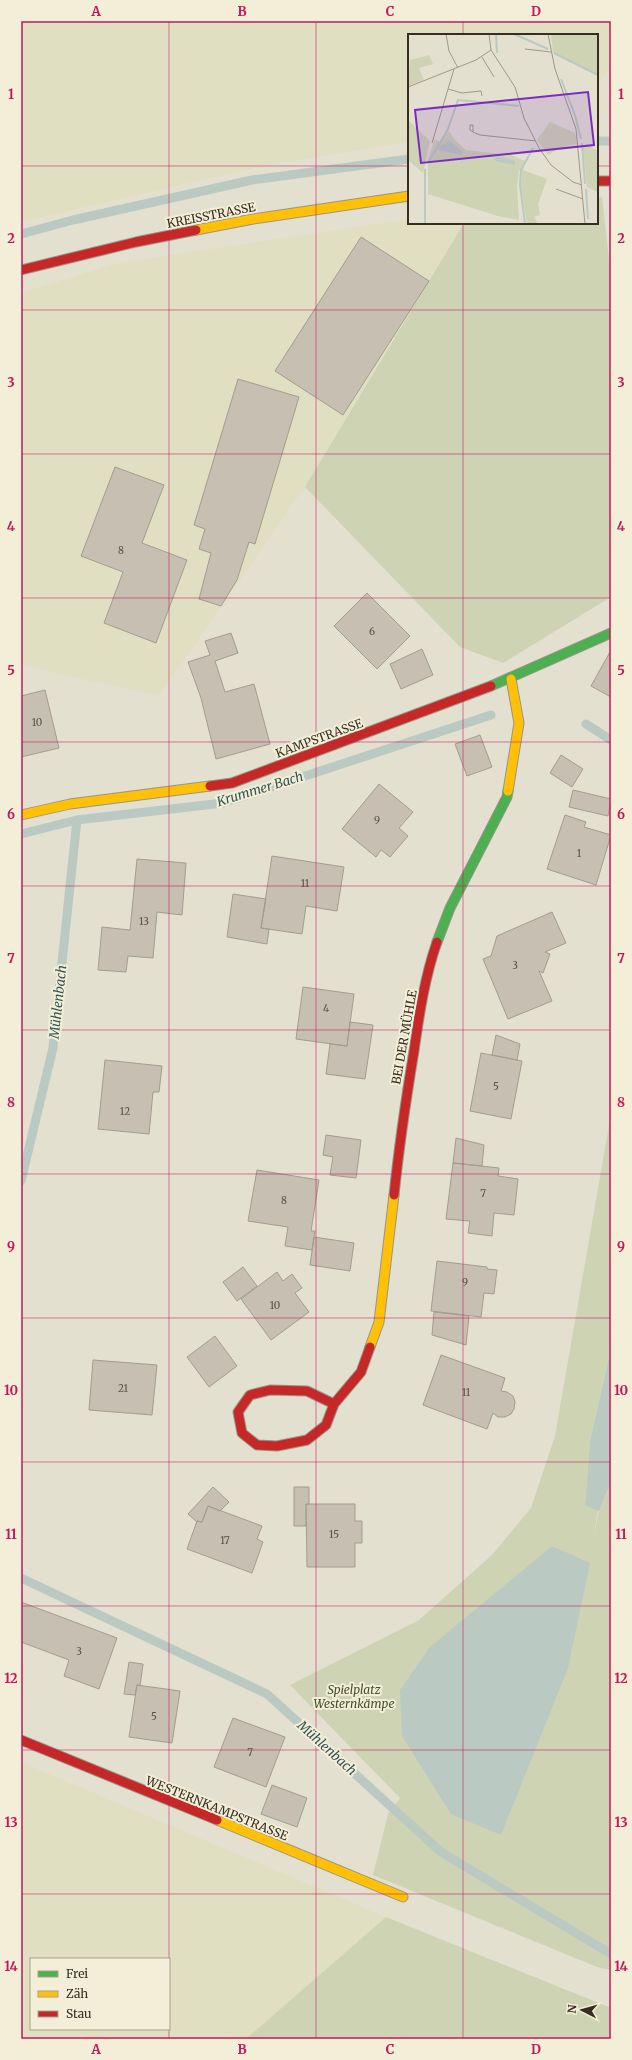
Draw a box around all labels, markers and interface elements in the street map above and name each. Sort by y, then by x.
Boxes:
text: A [90,3,101,20]
text: B [237,3,247,20]
text: C [386,3,395,20]
text: D [531,3,541,20]
inset map [408,34,598,224]
text: 1 [8,86,14,103]
text: 1 [618,86,624,103]
street label: KREISSTRASSE [165,199,257,231]
text: 2 [7,230,15,247]
text: 2 [617,230,625,247]
text: 3 [7,374,15,391]
text: 3 [617,374,625,391]
text: 4 [7,518,16,535]
text: 4 [617,518,626,535]
house number: 8 [118,544,124,557]
house number: 6 [369,625,375,638]
text: 5 [7,662,15,679]
text: 5 [617,662,625,679]
street label: KAMPSTRASSE [273,715,365,761]
house number: 10 [32,716,42,729]
water label: Krummer Bach [214,768,305,811]
text: 6 [7,806,15,823]
text: 6 [617,806,625,823]
house number: 9 [374,814,380,827]
house number: 1 [577,847,582,860]
house number: 11 [301,877,310,890]
house number: 13 [139,915,149,928]
text: 7 [7,950,15,967]
text: 7 [617,950,625,967]
house number: 3 [512,959,518,972]
water label: Mühlenbach [46,964,70,1041]
street label: BEI DER MÜHLE [388,988,420,1085]
house number: 4 [323,1002,329,1015]
house number: 5 [493,1080,499,1093]
text: 8 [7,1094,15,1111]
text: 8 [617,1094,625,1111]
house number: 12 [120,1105,130,1118]
house number: 7 [480,1187,486,1200]
house number: 8 [281,1194,287,1207]
text: 9 [7,1238,15,1255]
text: 9 [617,1238,625,1255]
house number: 9 [462,1276,468,1289]
house number: 10 [270,1299,280,1312]
text: 10 [4,1382,18,1399]
house number: 21 [118,1382,129,1395]
text: 10 [614,1382,628,1399]
house number: 11 [462,1386,471,1399]
text: 11 [5,1526,17,1543]
text: 11 [615,1526,627,1543]
house number: 15 [329,1528,339,1541]
house number: 17 [220,1534,230,1547]
house number: 3 [76,1645,82,1658]
text: 12 [4,1670,18,1687]
text: 12 [614,1670,628,1687]
park label: Spielplatz Westernkämpe [313,1682,395,1711]
house number: 5 [151,1710,157,1723]
water label: Mühlenbach [293,1716,360,1779]
house number: 7 [247,1746,253,1759]
street label: WESTERNKAMPSTRASSE [143,1772,291,1844]
text: 13 [4,1814,18,1831]
text: 13 [614,1814,628,1831]
text: 14 [4,1958,19,1975]
legend [30,1958,170,2030]
text: 14 [614,1958,629,1975]
text: Frei [66,1966,88,1981]
text: Zäh [66,1986,88,2001]
north arrow [562,1990,602,2030]
text: N [565,2004,580,2014]
text: Stau [66,2006,92,2021]
text: A [90,2041,101,2058]
text: B [237,2041,247,2058]
text: C [386,2041,395,2058]
text: D [531,2041,541,2058]

